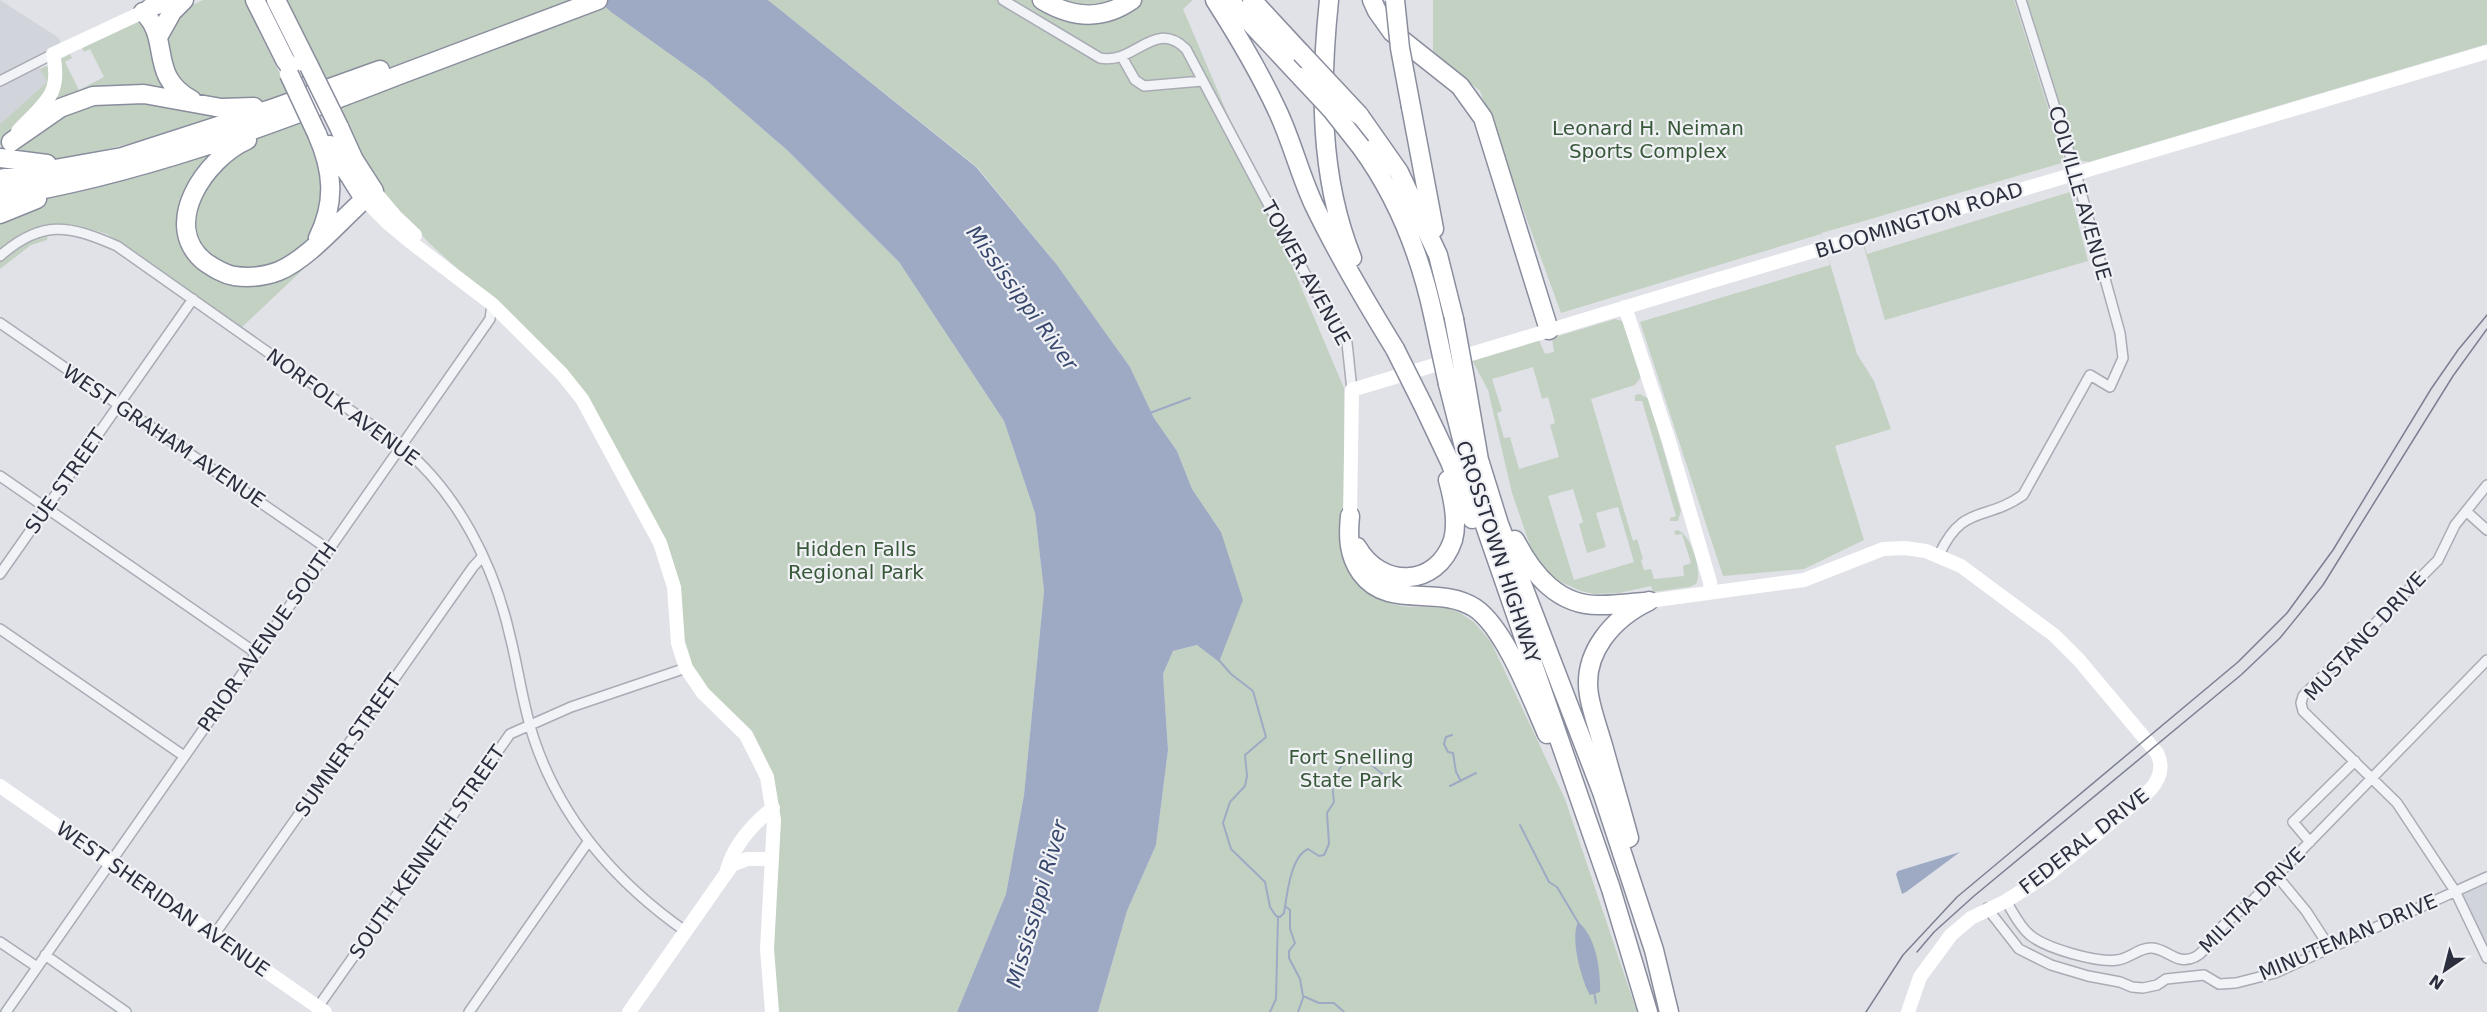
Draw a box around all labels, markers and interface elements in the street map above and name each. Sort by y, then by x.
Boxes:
street label: COLVILLE AVENUE [2044,103,2116,283]
park label: Leonard H. Neiman Sports Complex [1552,116,1744,163]
street label: BLOOMINGTON ROAD [1812,177,2026,263]
street label: TOWER AVENUE [1256,196,1356,349]
water label: Mississippi River [961,221,1083,376]
street label: NORFOLK AVENUE [262,343,424,471]
street label: WEST GRAHAM AVENUE [58,359,270,513]
street label: SUE STREET [20,423,110,538]
street label: CROSSTOWN HIGHWAY [1451,438,1546,667]
park label: Hidden Falls Regional Park [788,537,924,584]
street label: PRIOR AVENUE SOUTH [192,538,342,736]
street label: MUSTANG DRIVE [2299,567,2431,705]
street label: SUMNER STREET [290,668,407,821]
street label: SOUTH KENNETH STREET [344,740,510,963]
park label: Fort Snelling State Park [1288,745,1414,792]
street label: FEDERAL DRIVE [2014,783,2154,899]
street label: WEST SHERIDAN AVENUE [52,816,274,982]
water label: Mississippi River [1002,816,1073,990]
street label: MILITIA DRIVE [2194,842,2310,958]
street label: MINUTEMAN DRIVE [2255,889,2441,985]
north arrow [2415,940,2475,1000]

